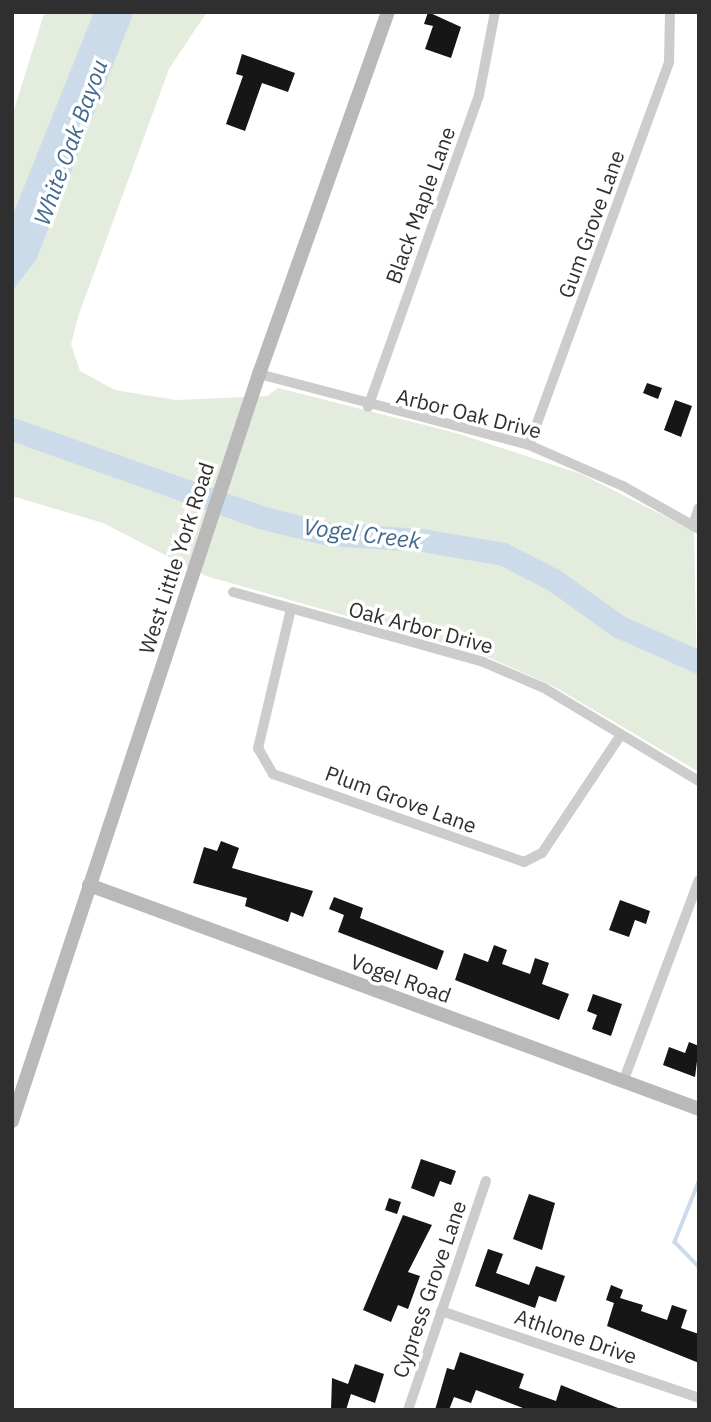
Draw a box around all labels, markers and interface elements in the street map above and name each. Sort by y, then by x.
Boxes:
water label: White Oak Bayou [27,56,113,228]
street label: Black Maple Lane [380,123,460,287]
street label: Gum Grove Lane [553,147,629,301]
street label: Arbor Oak Drive [394,383,544,443]
street label: West Little York Road [133,459,219,657]
water label: Vogel Creek [302,512,422,554]
street label: Oak Arbor Drive [346,596,496,658]
street label: Plum Grove Lane [322,760,480,838]
street label: Vogel Road [347,948,455,1008]
street label: Cypress Grove Lane [387,1197,471,1381]
street label: Athlone Drive [512,1303,640,1369]

